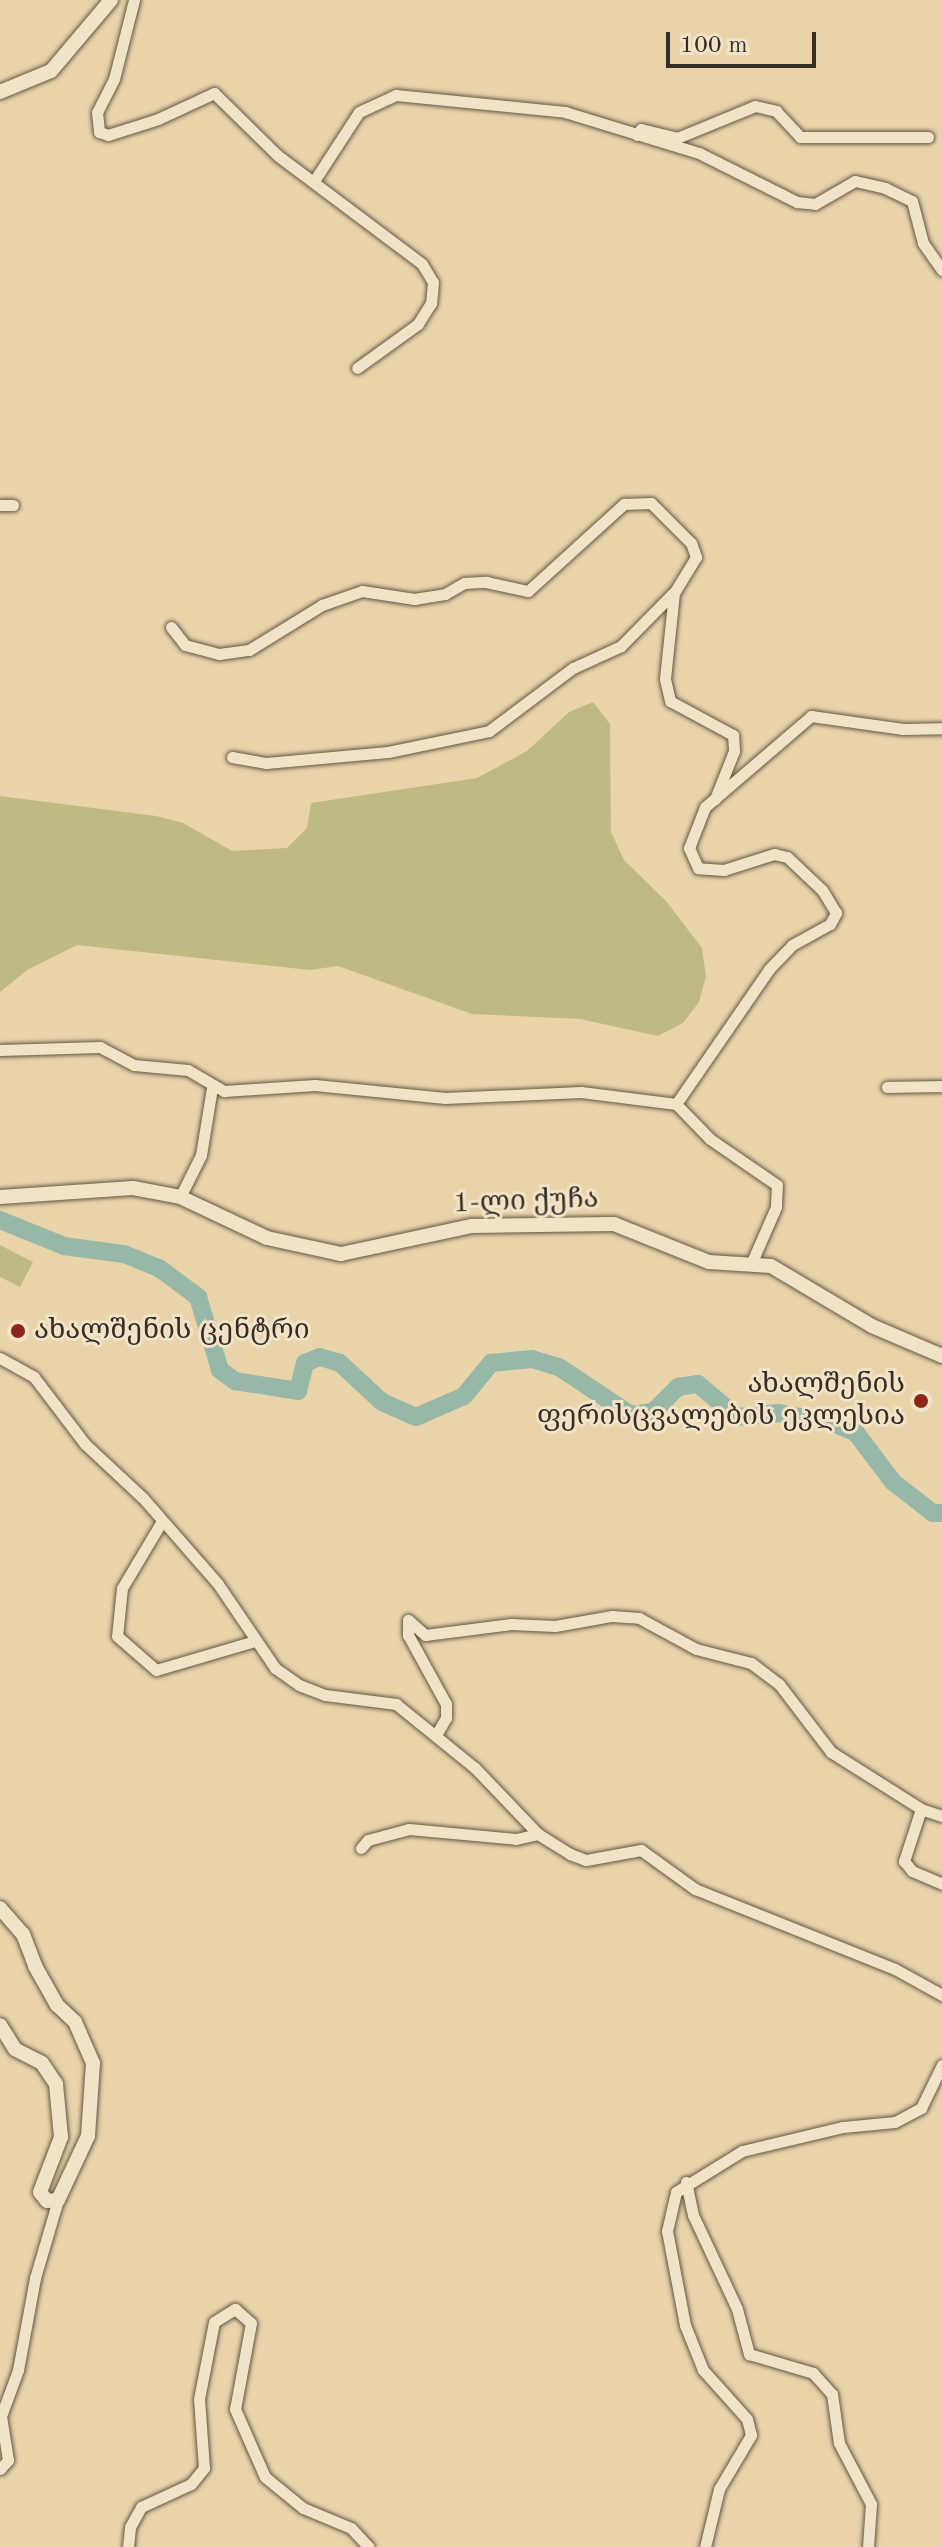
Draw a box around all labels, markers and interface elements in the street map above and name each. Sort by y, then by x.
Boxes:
scale bar [670,16,820,66]
text: 100 m [680,34,748,58]
street label: 1-ლი ქუჩა [453,1183,599,1221]
place label: ახალშენის ცენტრი [34,1314,310,1348]
marker: ახალშენის ცენტრი [9,1322,27,1340]
place label: ახალშენის ფერისცვალების ეკლესია [537,1368,905,1434]
marker: ახალშენის ფერისცვალების ეკლესია [912,1392,930,1410]

